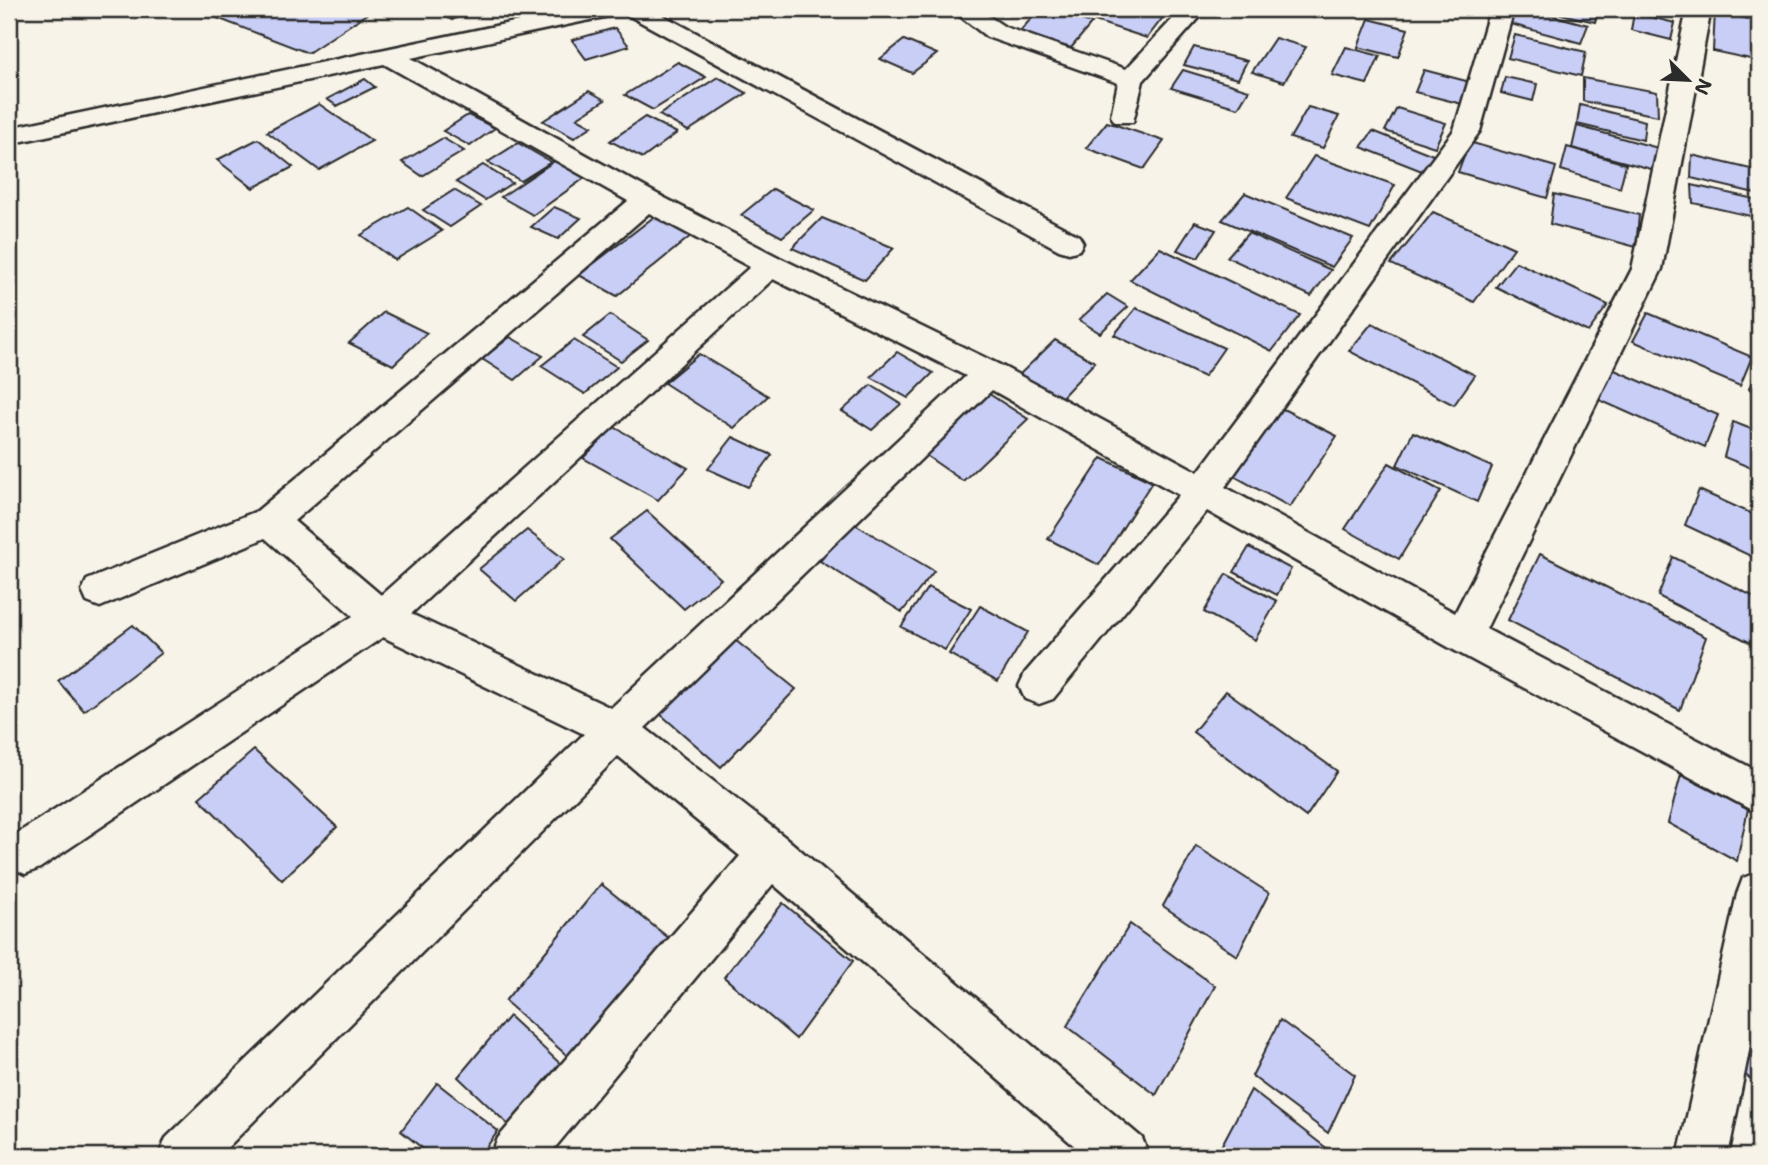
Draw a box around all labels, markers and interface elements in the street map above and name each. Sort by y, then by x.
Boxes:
north arrow [1652,46,1722,116]
text: N [1689,75,1718,99]

